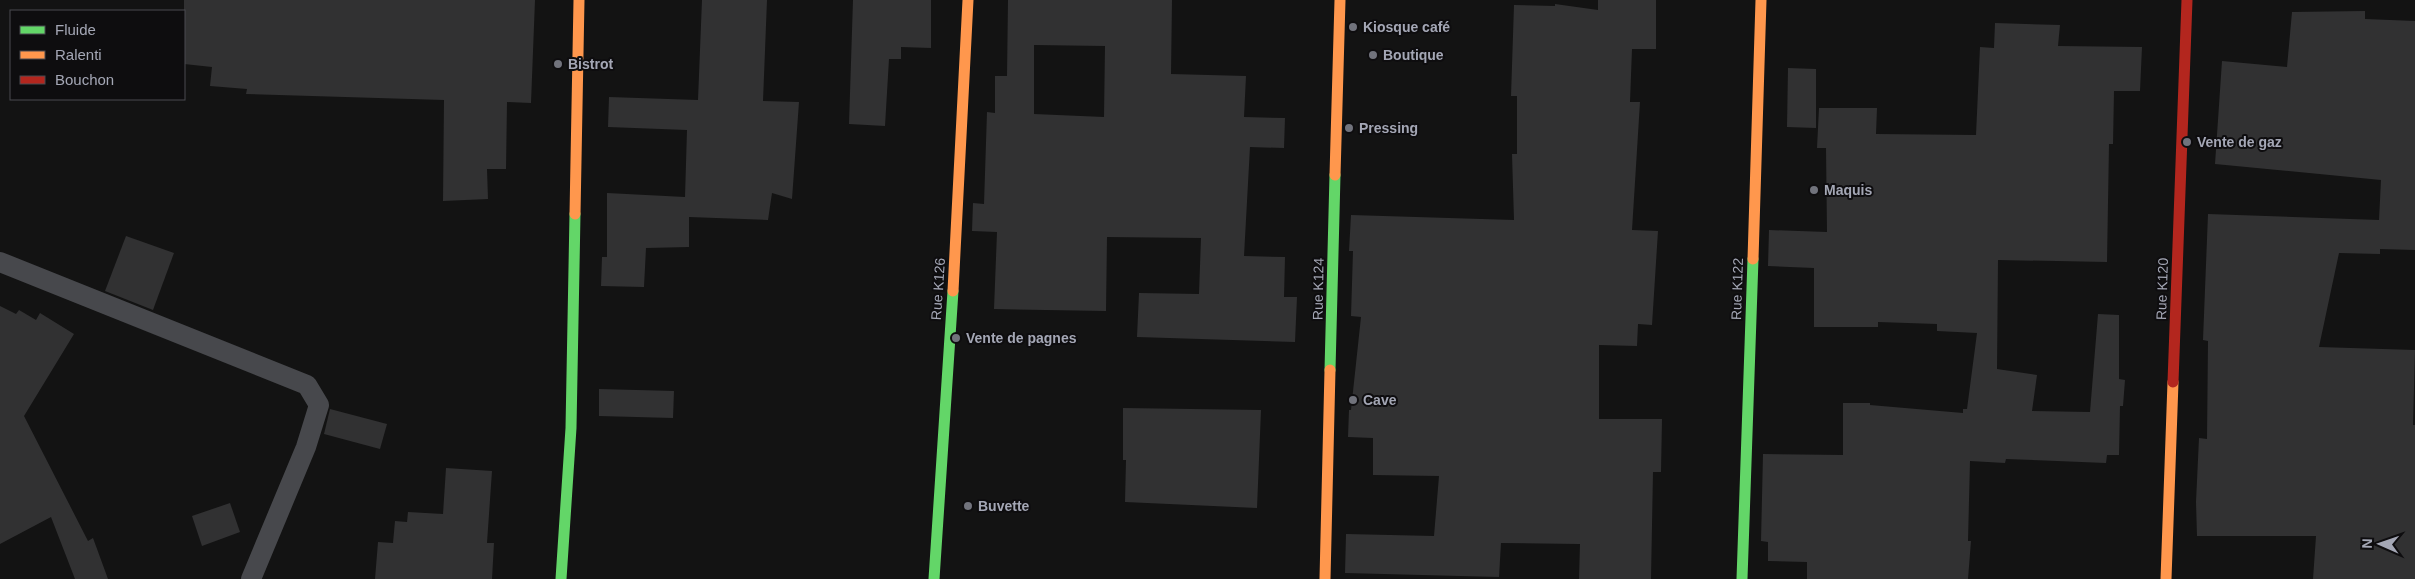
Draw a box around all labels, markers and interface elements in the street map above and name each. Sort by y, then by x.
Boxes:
legend [10,10,185,100]
place label: Kiosque café [1363,19,1450,35]
text: Fluide [55,21,96,38]
marker: Kiosque café [1347,21,1359,33]
text: Ralenti [55,46,102,63]
place label: Boutique [1383,47,1444,63]
marker: Boutique [1367,49,1379,61]
place label: Bistrot [568,56,613,72]
marker: Bistrot [552,58,564,70]
text: Bouchon [55,71,114,88]
place label: Pressing [1359,120,1418,136]
marker: Pressing [1343,122,1355,134]
place label: Vente de gaz [2197,134,2282,150]
marker: Vente de gaz [2181,136,2193,148]
place label: Maquis [1824,182,1872,198]
marker: Maquis [1808,184,1820,196]
street label: Rue K126 [928,257,948,321]
street label: Rue K122 [1728,257,1746,320]
street label: Rue K120 [2153,257,2171,320]
street label: Rue K124 [1309,258,1327,320]
place label: Vente de pagnes [966,330,1077,346]
marker: Vente de pagnes [950,332,962,344]
place label: Cave [1363,392,1397,408]
marker: Cave [1347,394,1359,406]
place label: Buvette [978,498,1030,514]
marker: Buvette [962,500,974,512]
north arrow [2355,519,2405,569]
text: N [2359,538,2375,549]

